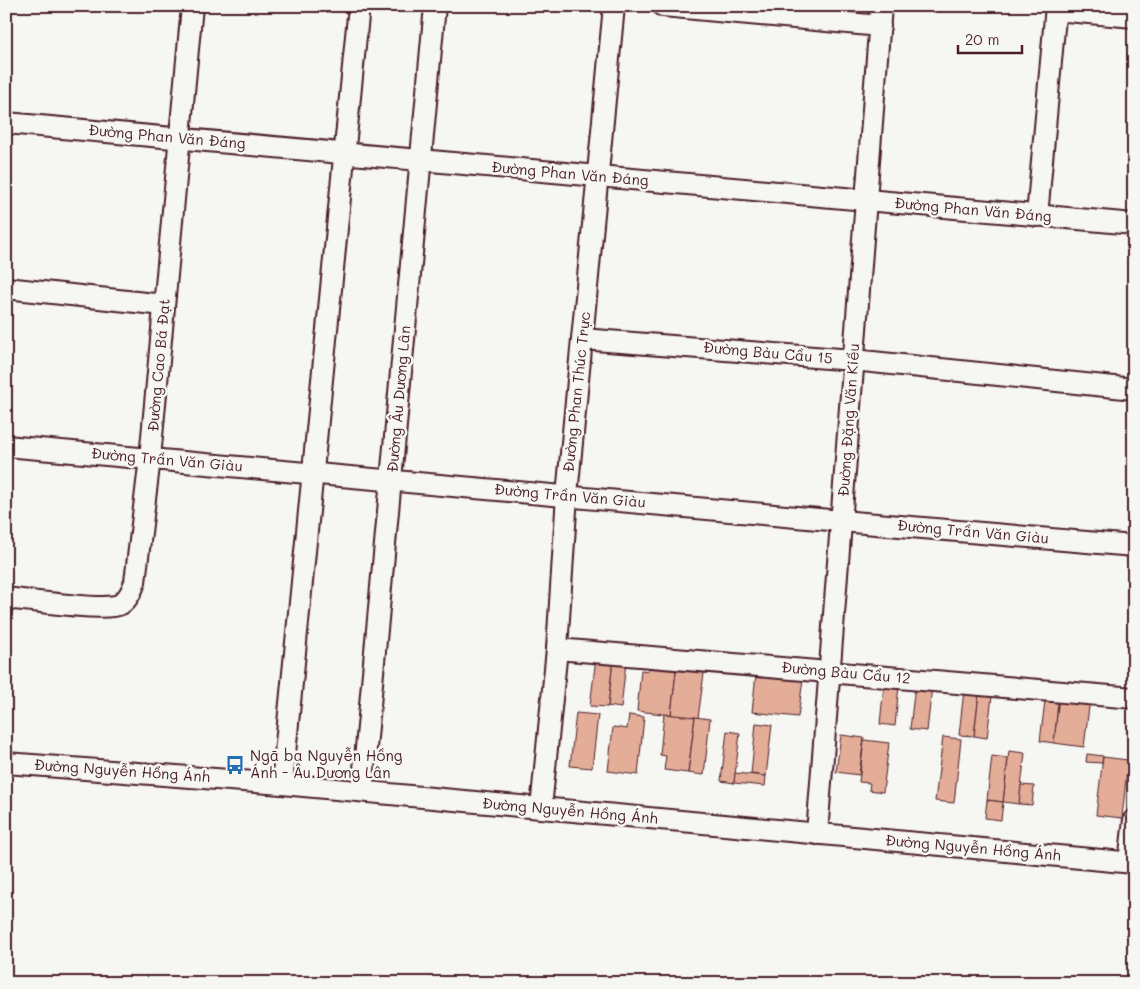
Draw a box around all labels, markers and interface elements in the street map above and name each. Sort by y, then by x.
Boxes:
scale bar [958,22,1021,54]
text: 20 m [965,29,999,49]
street label: Đường Phan Văn Đáng [88,119,247,153]
street label: Đường Phan Văn Đáng [491,156,650,190]
street label: Đường Phan Văn Đáng [894,192,1053,226]
street label: Đường Cao Bá Đạt [142,297,174,432]
street label: Đường Phan Thúc Trực [558,310,594,473]
street label: Đường Âu Dương Lân [382,325,414,473]
street label: Đường Bàu Cầu 15 [703,336,834,368]
street label: Đường Đặng Văn Kiều [833,343,863,497]
street label: Đường Trần Văn Giàu [90,442,244,476]
street label: Đường Trần Văn Giàu [493,478,647,512]
street label: Đường Trần Văn Giàu [896,514,1050,548]
street label: Đường Bàu Cầu 12 [781,656,911,688]
place label: Ngã ba Nguyễn Hồng Ánh - Âu Dương Lân [250,745,403,782]
street label: Đường Nguyễn Hồng Ánh [33,754,211,786]
bus stop icon: Ngã ba Nguyễn Hồng Ánh - Âu Dương Lân [224,754,246,776]
street label: Đường Nguyễn Hồng Ánh [481,792,659,828]
street label: Đường Nguyễn Hồng Ánh [884,829,1062,865]

